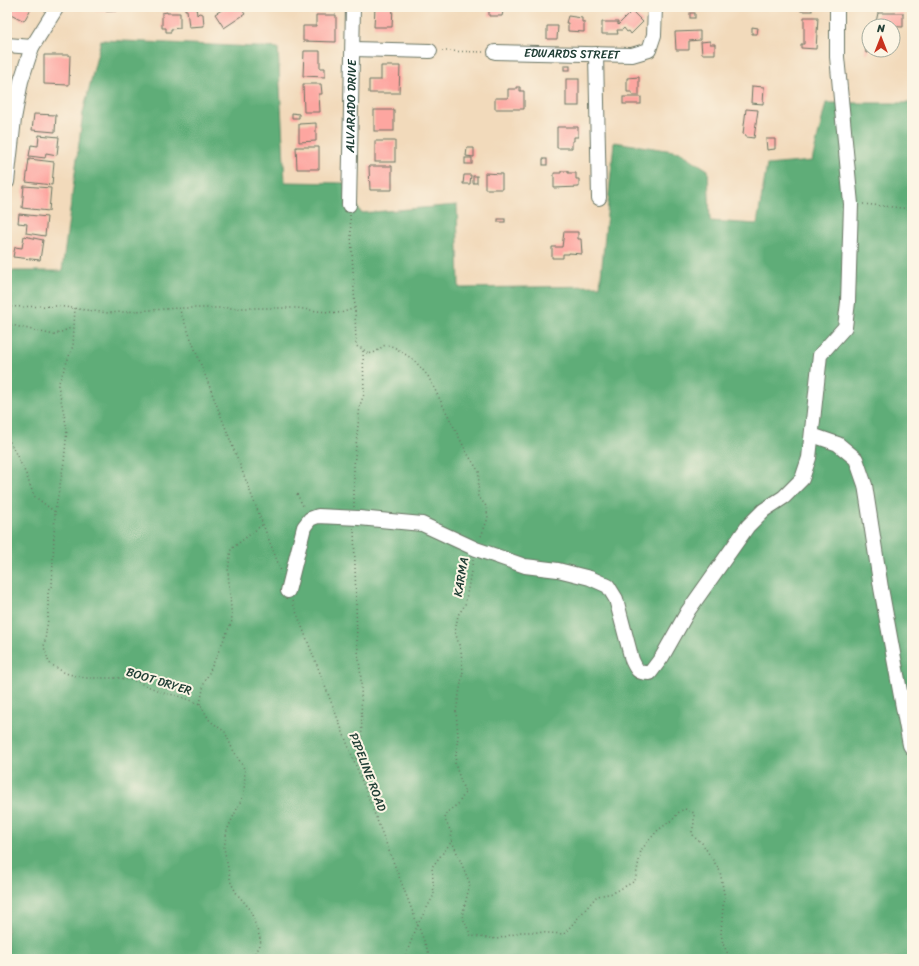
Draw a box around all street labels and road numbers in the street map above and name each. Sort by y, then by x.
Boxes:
street label: EDWARDS STREET [524,42,621,66]
street label: ALVARADO DRIVE [339,58,363,154]
street label: KARMA [447,555,475,599]
street label: BOOT DRYER [123,661,195,701]
street label: PIPELINE ROAD [343,729,393,815]

